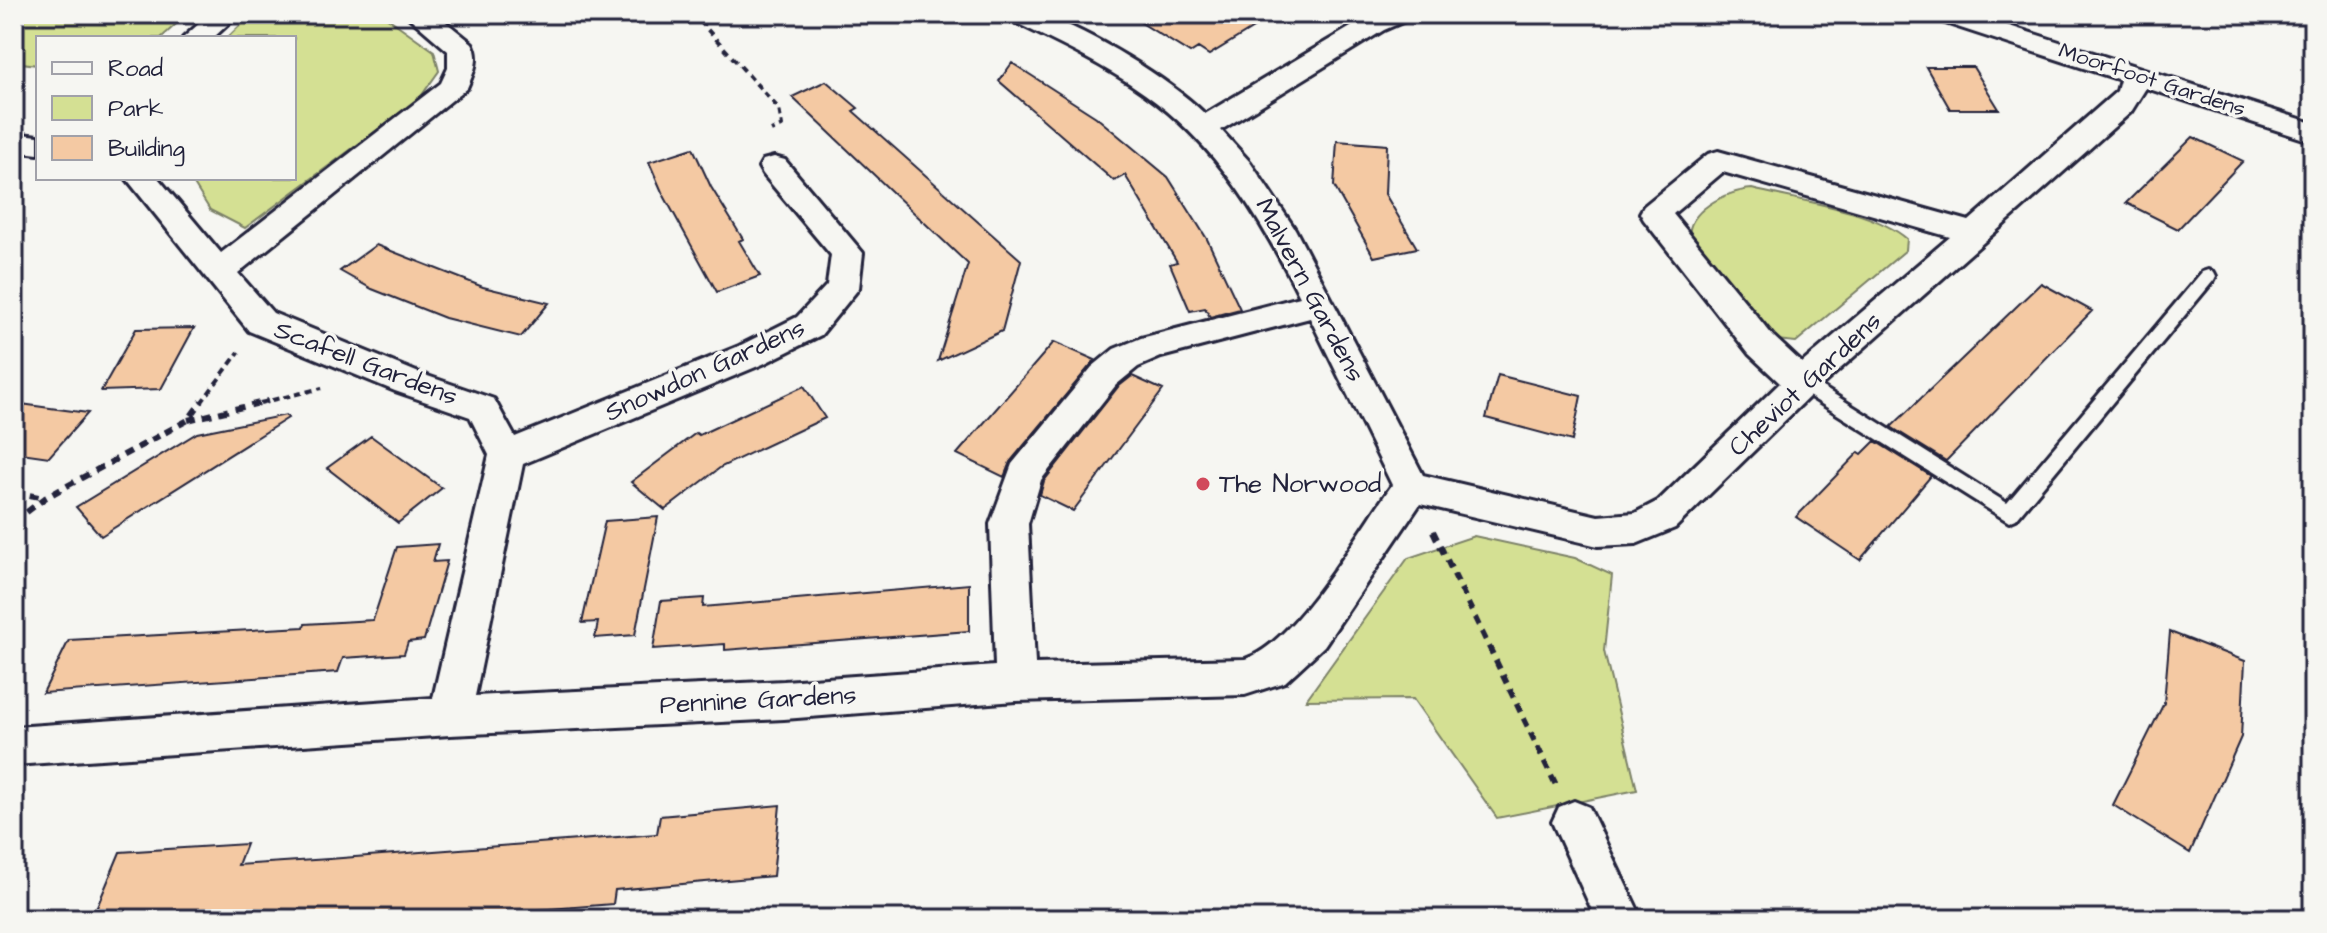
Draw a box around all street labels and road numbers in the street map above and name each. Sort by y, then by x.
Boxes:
street label: Moorfoot Gardens [2055,35,2249,125]
street label: Malvern Gardens [1246,192,1374,388]
street label: Cheviot Gardens [1721,304,1889,464]
street label: Snowdon Gardens [599,310,811,430]
street label: Scafell Gardens [269,312,463,414]
street label: Pennine Gardens [659,677,857,723]

